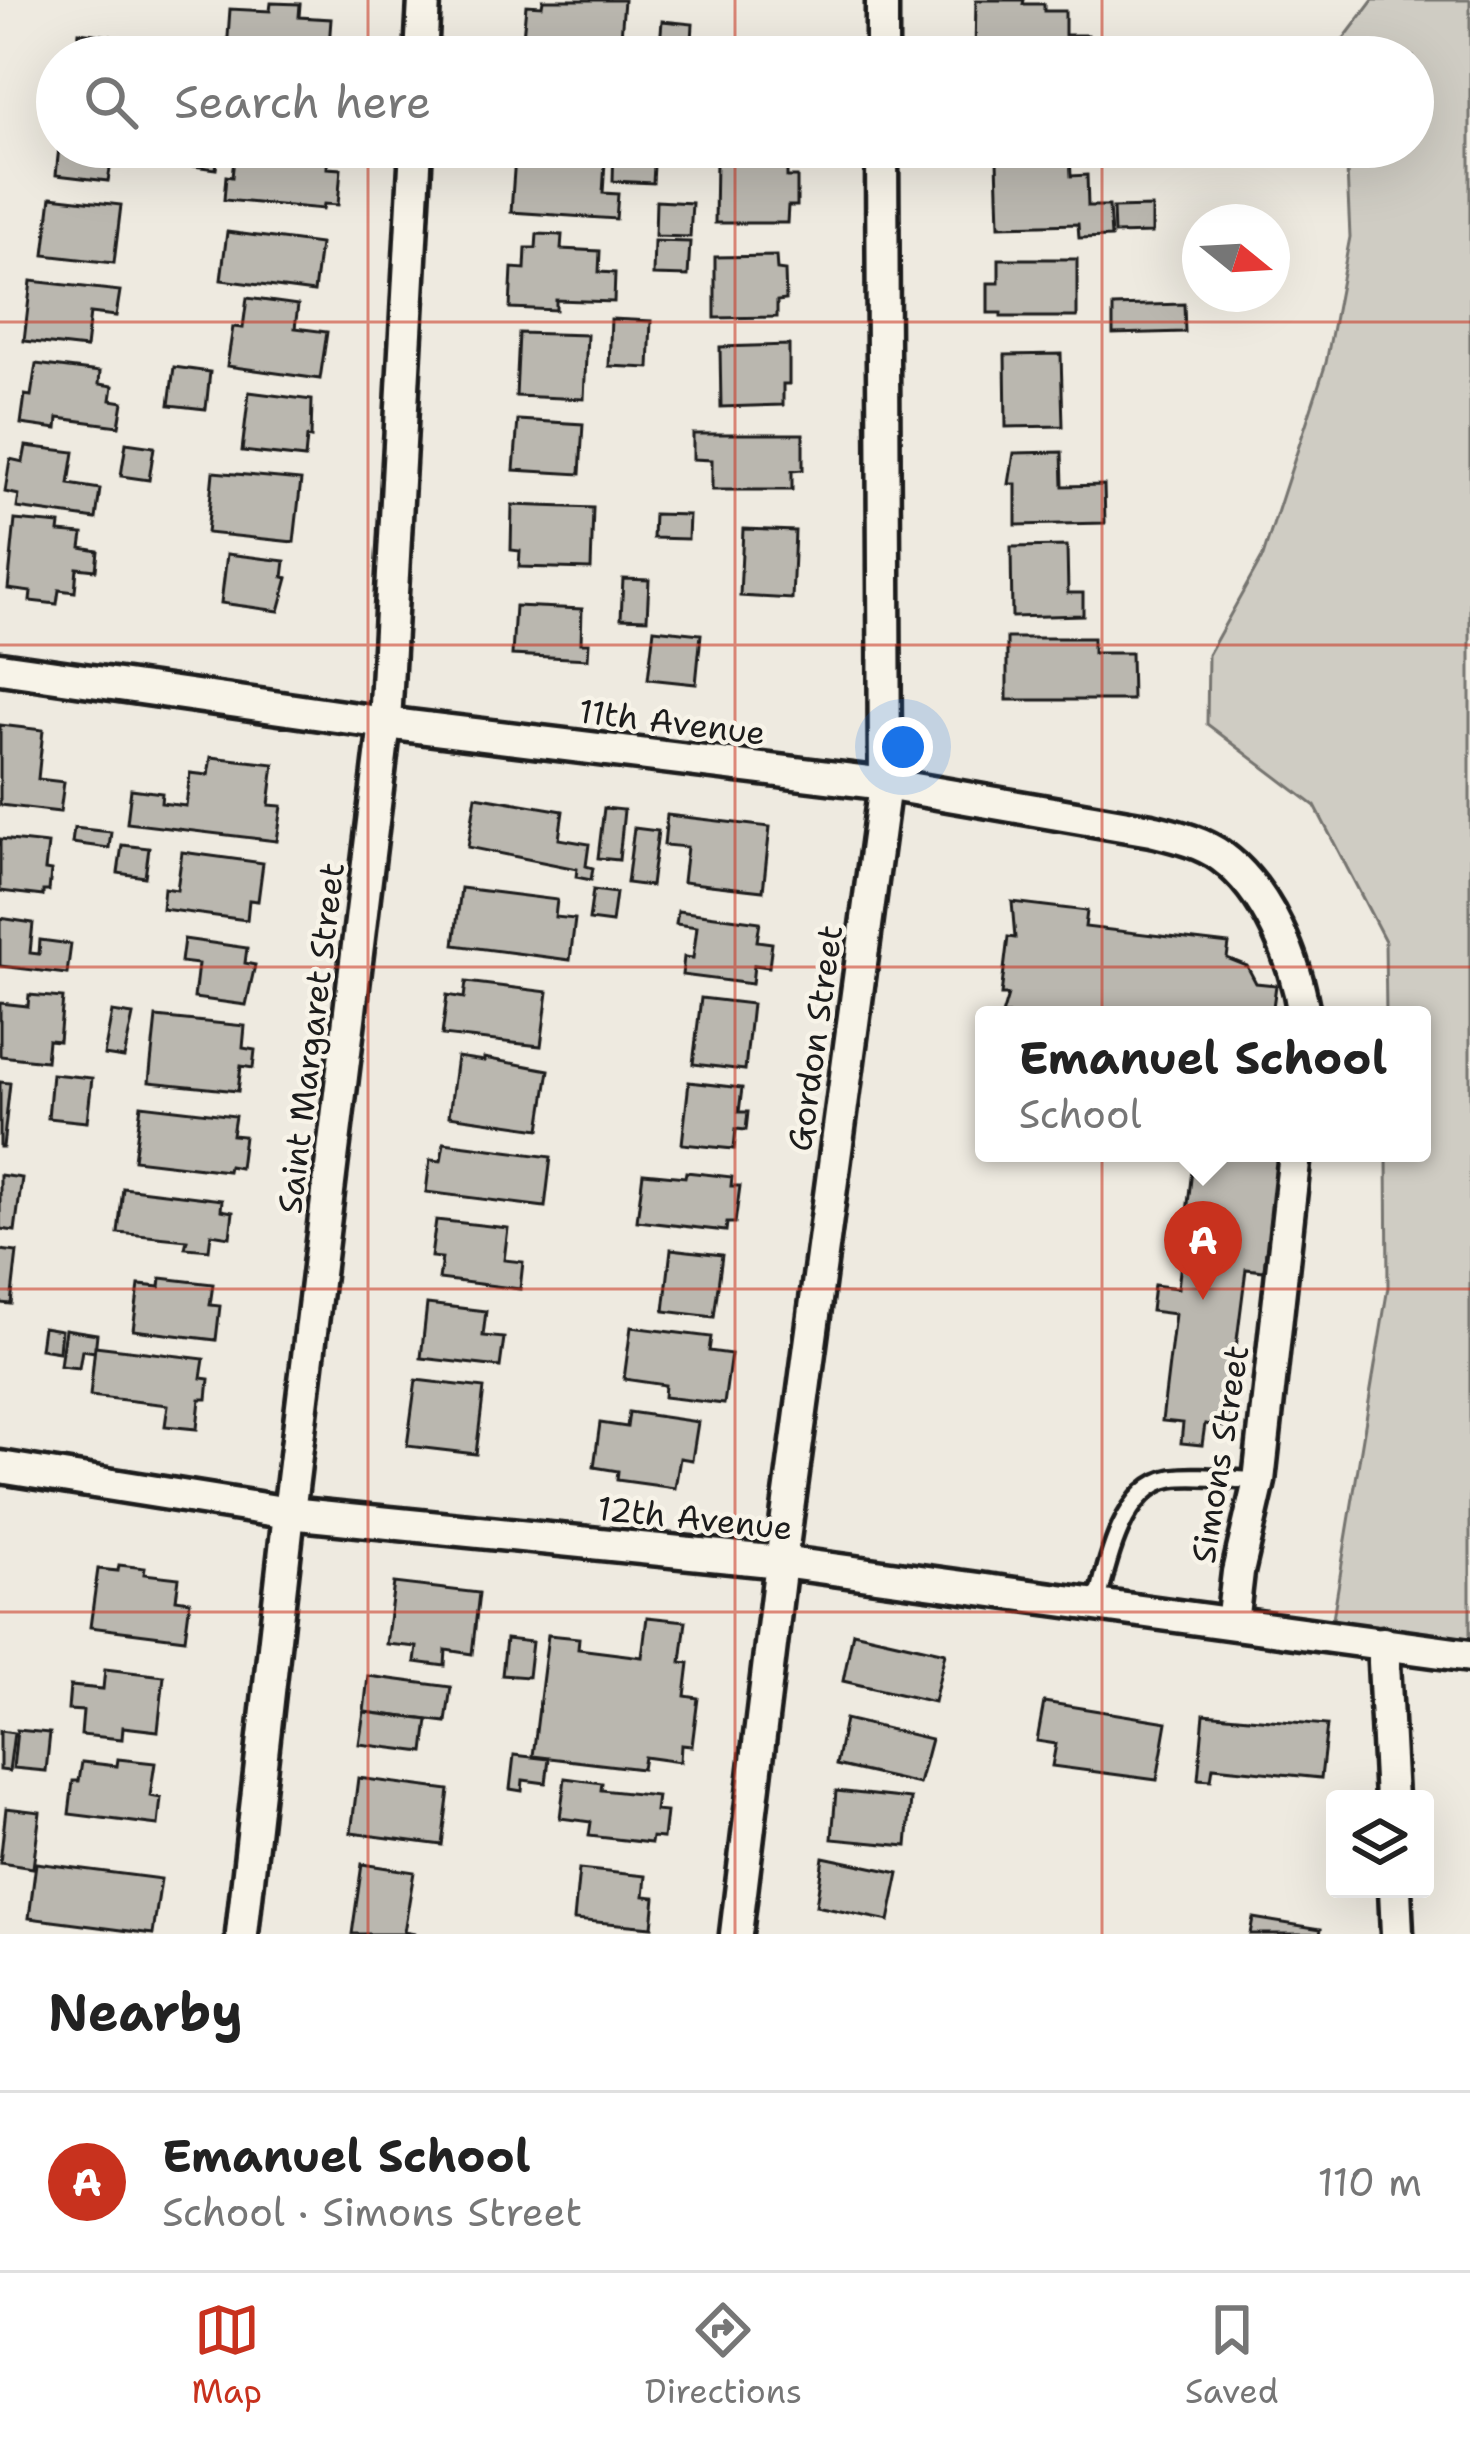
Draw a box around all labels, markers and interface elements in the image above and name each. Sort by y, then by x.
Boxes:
search box [36,36,1434,168]
icon: search [78,69,144,135]
text: Search here [174,72,431,132]
north arrow [1182,204,1290,312]
street label: 11th Avenue [576,688,768,756]
your location [873,717,933,777]
street label: Saint Margaret Street [267,860,355,1216]
street label: Gordon Street [777,922,853,1154]
popup [975,1006,1431,1162]
text: Emanuel School [1019,1028,1387,1088]
text: School [1019,1088,1141,1140]
pin: A [1164,1201,1242,1300]
street label: Simons Street [1181,1342,1259,1566]
street label: 12th Avenue [595,1485,795,1551]
map controls [1326,1790,1434,1898]
button: layers [1326,1790,1434,1898]
text: Nearby [48,1978,243,2046]
text: Emanuel School [162,2126,531,2186]
text: A [72,2156,102,2208]
text: 110 m [1318,2156,1422,2208]
text: School · Simons Street [162,2186,582,2238]
tab: Map [191,2297,262,2414]
tab: Directions [645,2297,802,2414]
tab: Saved [1185,2297,1279,2414]

